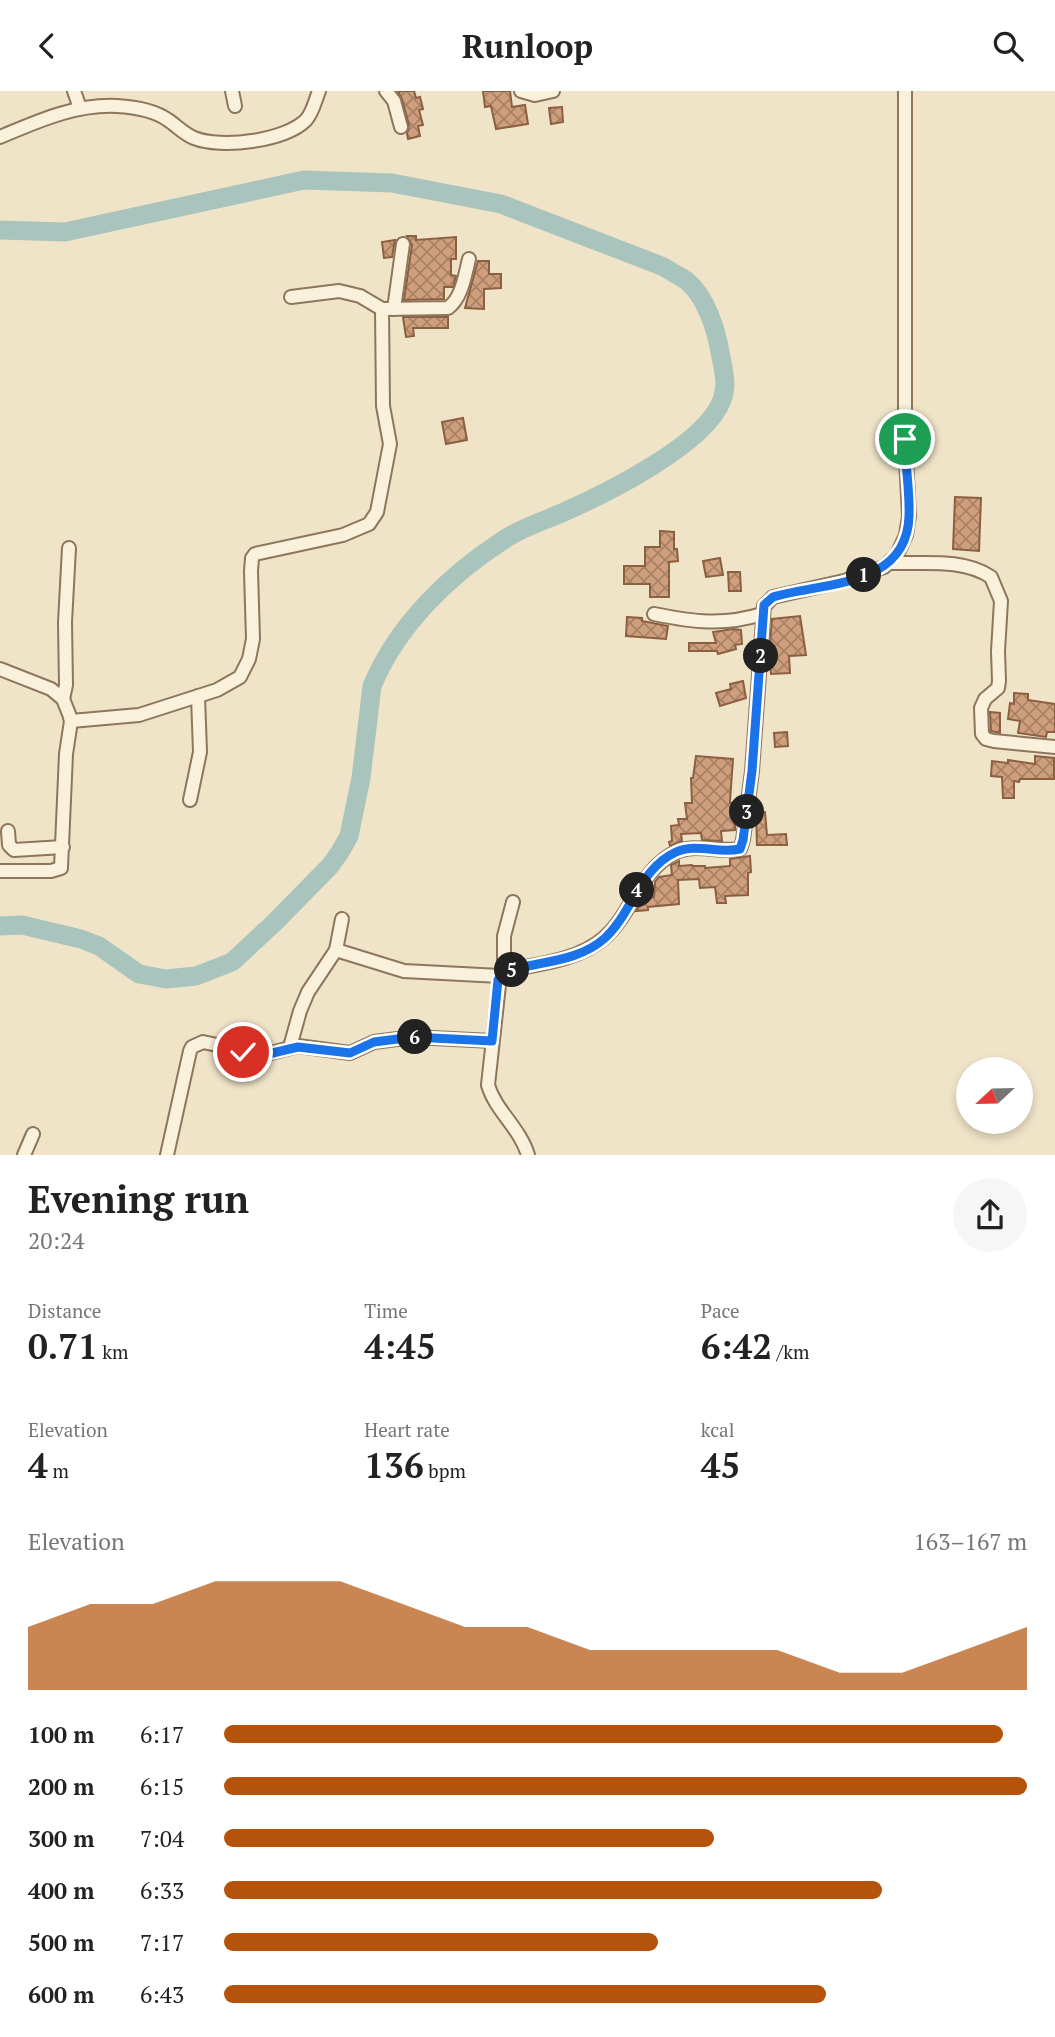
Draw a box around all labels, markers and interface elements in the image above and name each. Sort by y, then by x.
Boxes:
text: Runloop [462,25,593,67]
icon: back [28,27,66,65]
icon: search [989,27,1027,65]
pin [875,409,935,469]
icon: arrive [886,420,924,458]
pin: 1 [846,557,882,593]
text: 1 [858,562,869,587]
pin: 2 [744,639,778,673]
text: 2 [755,643,766,668]
pin: 3 [730,795,764,829]
text: 3 [741,799,752,824]
pin: 4 [620,873,654,907]
text: 4 [631,877,642,902]
pin: 5 [494,953,530,987]
text: 5 [506,957,517,982]
pin: 6 [398,1019,432,1055]
pin [213,1022,273,1082]
text: 6 [409,1024,420,1049]
icon: check [224,1033,262,1071]
north arrow [956,1057,1032,1134]
map controls [956,1057,1033,1134]
text: Evening run [28,1174,249,1224]
button: share [953,1178,1027,1252]
text: 20:24 [28,1225,85,1256]
text: Distance [28,1298,101,1323]
text: Time [364,1298,408,1323]
text: Pace [701,1298,740,1323]
text: 0.71 [28,1323,98,1369]
text: 4:45 [364,1323,436,1369]
text: 6:42 [701,1323,772,1369]
text: km [98,1339,129,1364]
text: /km [772,1339,809,1364]
text: Elevation [28,1417,108,1442]
text: Heart rate [364,1417,450,1442]
text: kcal [701,1417,734,1442]
text: 4 [28,1442,48,1488]
text: 136 [364,1442,424,1488]
text: 45 [701,1442,740,1488]
text: m [48,1458,69,1483]
text: bpm [424,1458,466,1483]
text: Elevation [28,1526,125,1557]
text: 163–167 m [914,1526,1027,1557]
text: 100 m [28,1719,94,1750]
text: 6:17 [140,1719,184,1750]
text: 200 m [28,1771,94,1802]
text: 6:15 [140,1771,184,1802]
text: 300 m [28,1823,94,1854]
text: 7:04 [140,1823,184,1854]
text: 400 m [28,1875,94,1906]
text: 6:33 [140,1875,184,1906]
text: 500 m [28,1927,94,1958]
text: 7:17 [140,1927,184,1958]
text: 600 m [28,1979,94,2010]
text: 6:43 [140,1979,184,2010]

